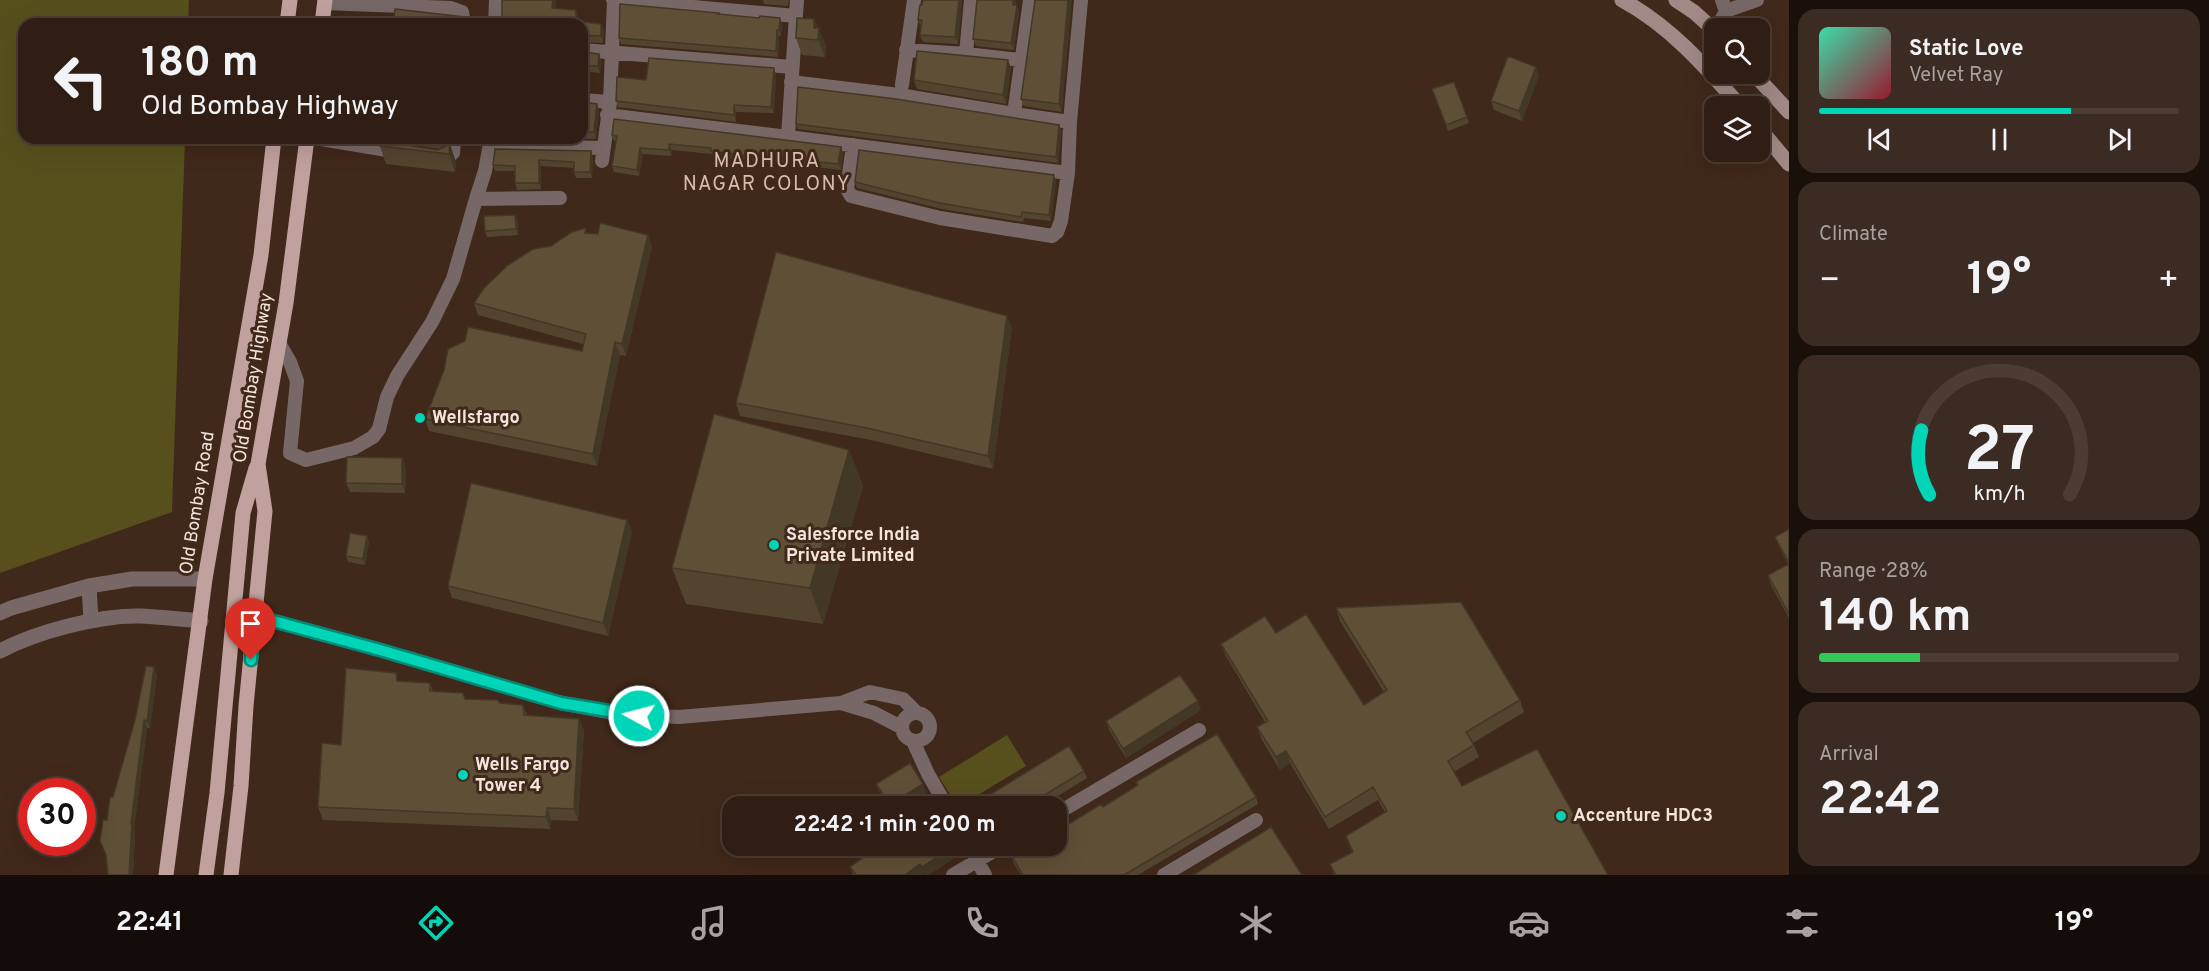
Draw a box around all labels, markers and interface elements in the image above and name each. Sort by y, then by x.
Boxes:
map controls [1704,18,1770,162]
button: search [1704,18,1770,84]
text: Static Love [1909,36,2023,63]
text: 180 m [141,38,258,91]
icon: left [42,42,120,120]
text: Velvet Ray [1909,63,2003,89]
text: Old Bombay Highway [141,90,399,124]
button: layers [1704,96,1770,162]
icon: previous [1863,123,1896,156]
icon: pause [1983,123,2016,156]
icon: next [2103,123,2136,156]
district label: MADHURA NAGAR COLONY [683,149,851,198]
text: Climate [1819,222,1888,248]
text: 19° [1967,253,2031,310]
text: − [1819,261,1840,303]
text: + [2158,261,2179,303]
street label: Old Bombay Highway [229,291,279,465]
place label: Wellsfargo [432,407,520,430]
marker: Wellsfargo [413,411,427,425]
text: 27 [1963,414,2035,493]
street label: Old Bombay Road [175,430,221,576]
text: km/h [1973,481,2025,508]
place label: Salesforce India Private Limited [786,524,920,568]
marker: Salesforce India Private Limited [767,538,781,552]
text: Range · 28% [1819,559,1928,585]
text: 140 km [1819,590,1971,647]
pin [225,598,276,660]
icon: arrive [234,607,267,640]
position arrow [607,684,671,748]
text: Arrival [1819,742,1879,768]
place label: Wells Fargo Tower 4 [475,754,570,798]
marker: Wells Fargo Tower 4 [456,768,470,782]
text: 22:42 [1819,773,1941,830]
speed limit sign: 30 [18,778,96,856]
place label: Accenture HDC3 [1573,805,1713,828]
marker: Accenture HDC3 [1554,809,1568,823]
text: 22:42 · 1 min · 200 m [794,812,995,839]
icon: directions [415,902,457,944]
icon: music [688,902,730,944]
icon: phone [961,902,1003,944]
icon: climate [1235,902,1277,944]
icon: car [1508,902,1550,944]
icon: filters [1781,902,1823,944]
text: 22:41 [116,906,183,940]
text: 19° [2055,906,2093,940]

